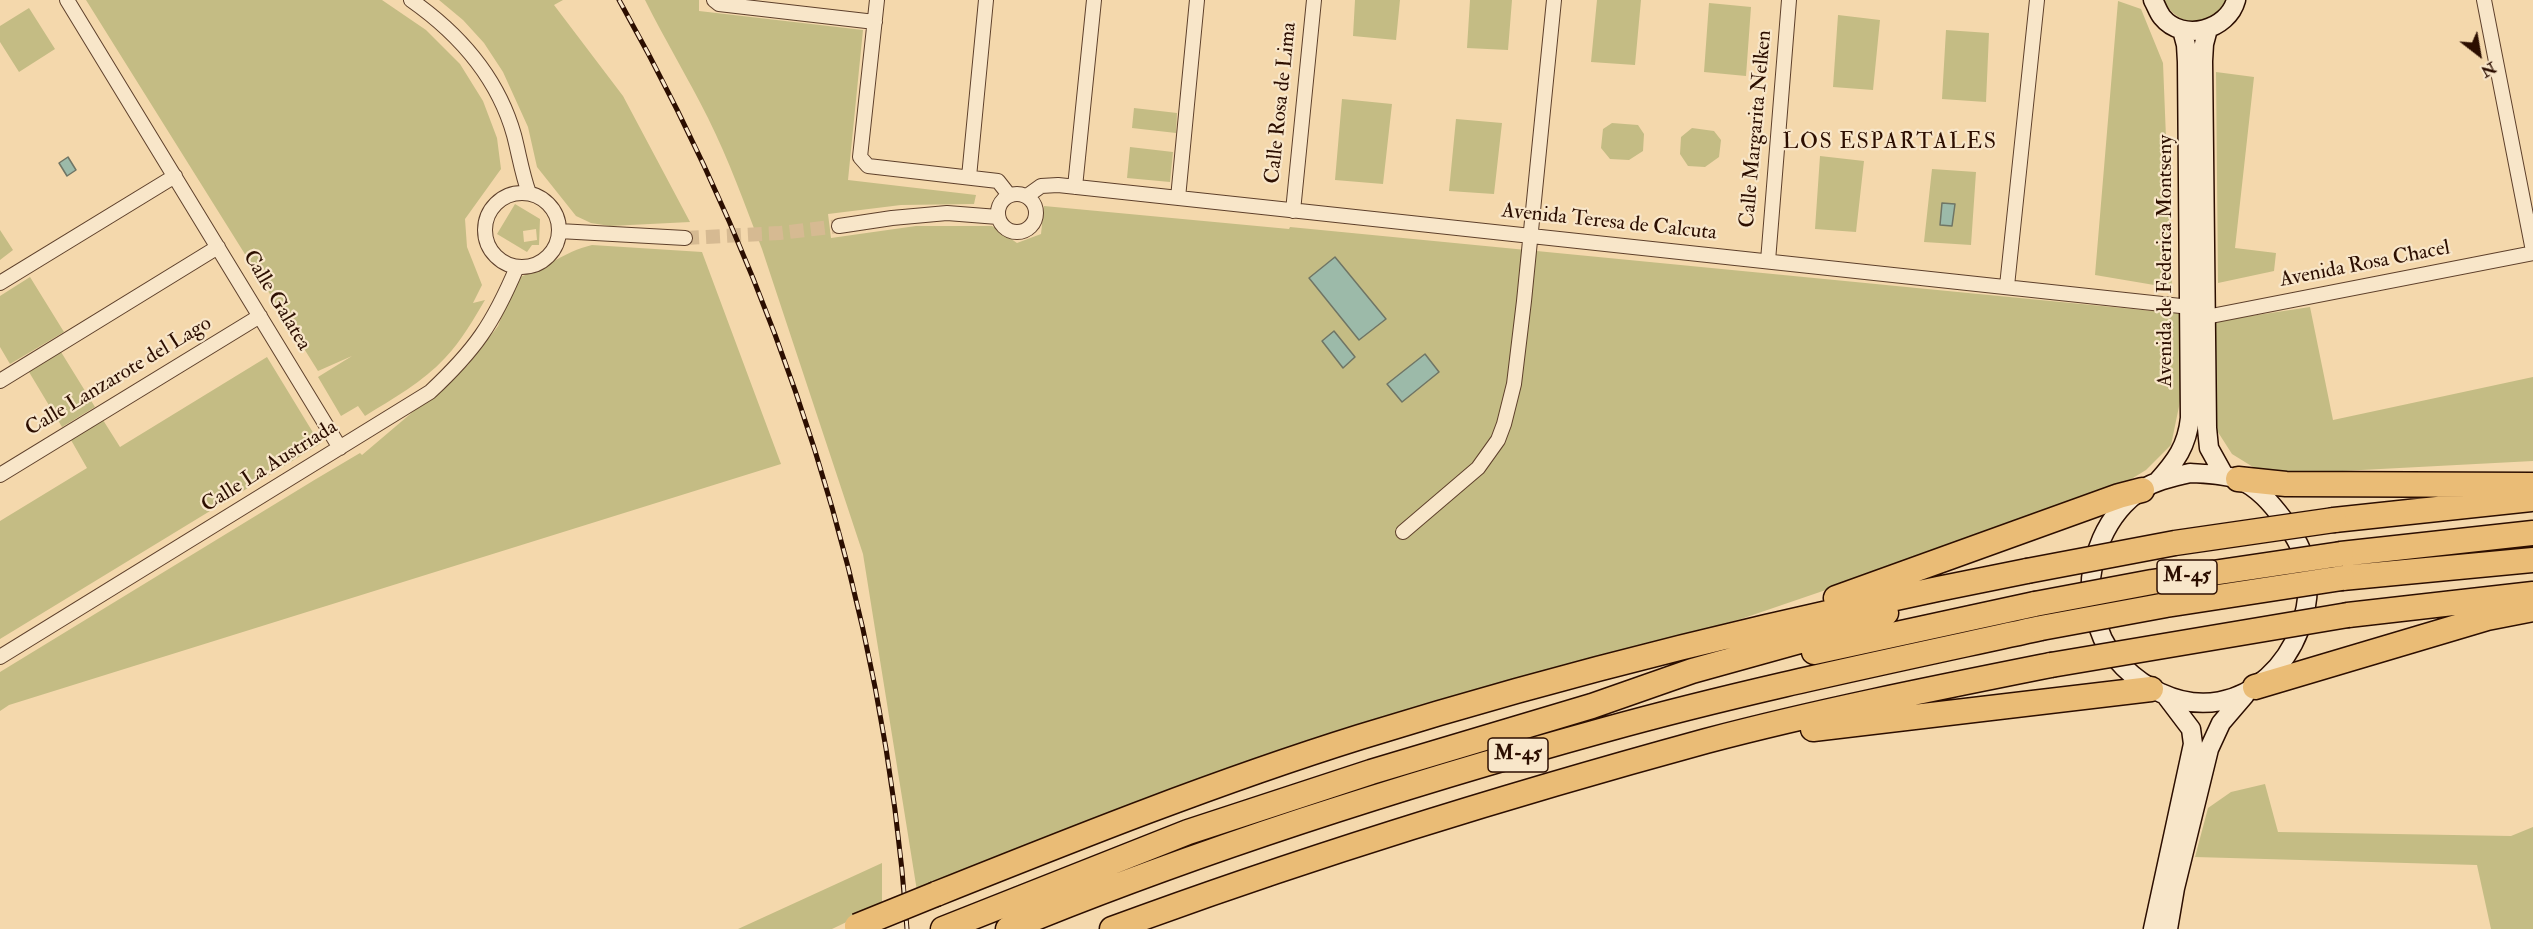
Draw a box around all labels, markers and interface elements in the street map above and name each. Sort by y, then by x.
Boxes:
street label: Calle Rosa de Lima [1261,21,1303,185]
north arrow [2449,24,2509,84]
street label: Calle Margarita Nelken [1736,29,1778,229]
text: N [2477,57,2500,82]
district label: LOS ESPARTALES [1783,130,1997,156]
street label: Avenida de Federica Montseny [2153,135,2179,387]
street label: Avenida Teresa de Calcuta [1500,199,1718,247]
street label: Avenida Rosa Chacel [2278,236,2452,294]
street label: Calle Galatea [236,246,316,356]
street label: Calle Lanzarote del Lago [21,312,217,442]
street label: Calle La Austriada [198,415,342,519]
road number: M-45 [2157,560,2217,594]
road number: M-45 [1488,738,1548,772]

